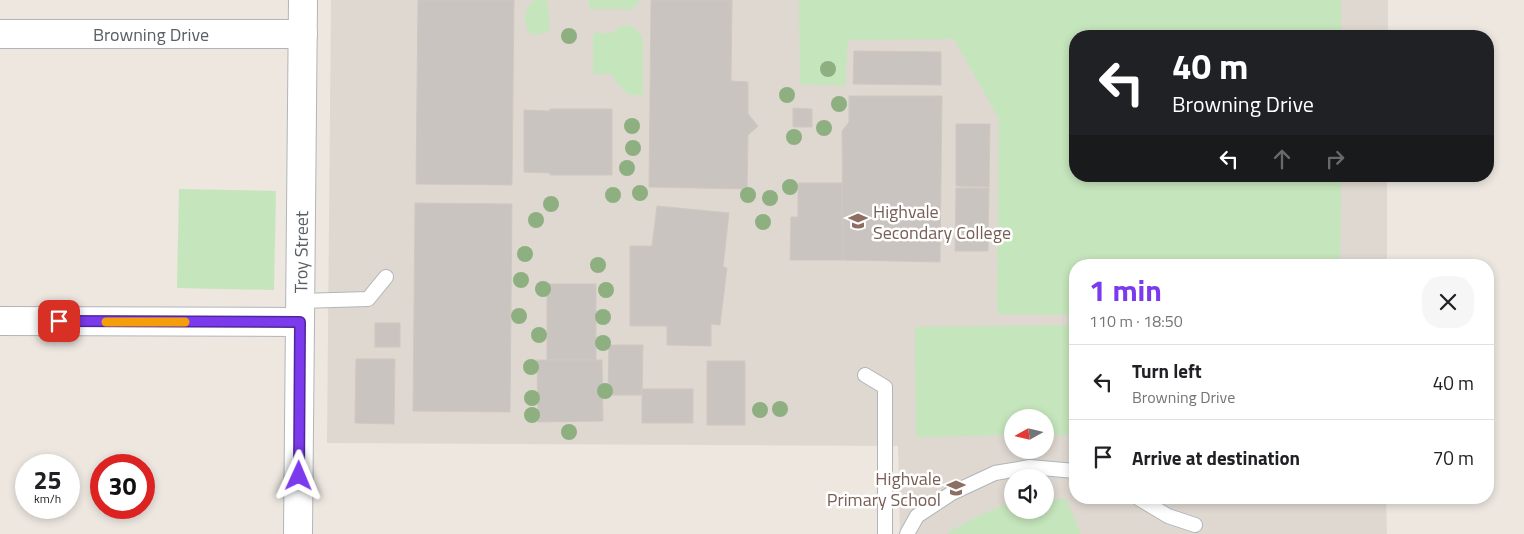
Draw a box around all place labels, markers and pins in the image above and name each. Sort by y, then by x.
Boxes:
place label: Highvale Secondary College [873,198,1011,246]
school or university icon: Highvale Secondary College [847,210,869,232]
pin [38,300,80,342]
place label: Highvale Primary School [827,465,941,513]
school or university icon: Highvale Primary School [945,477,967,499]

